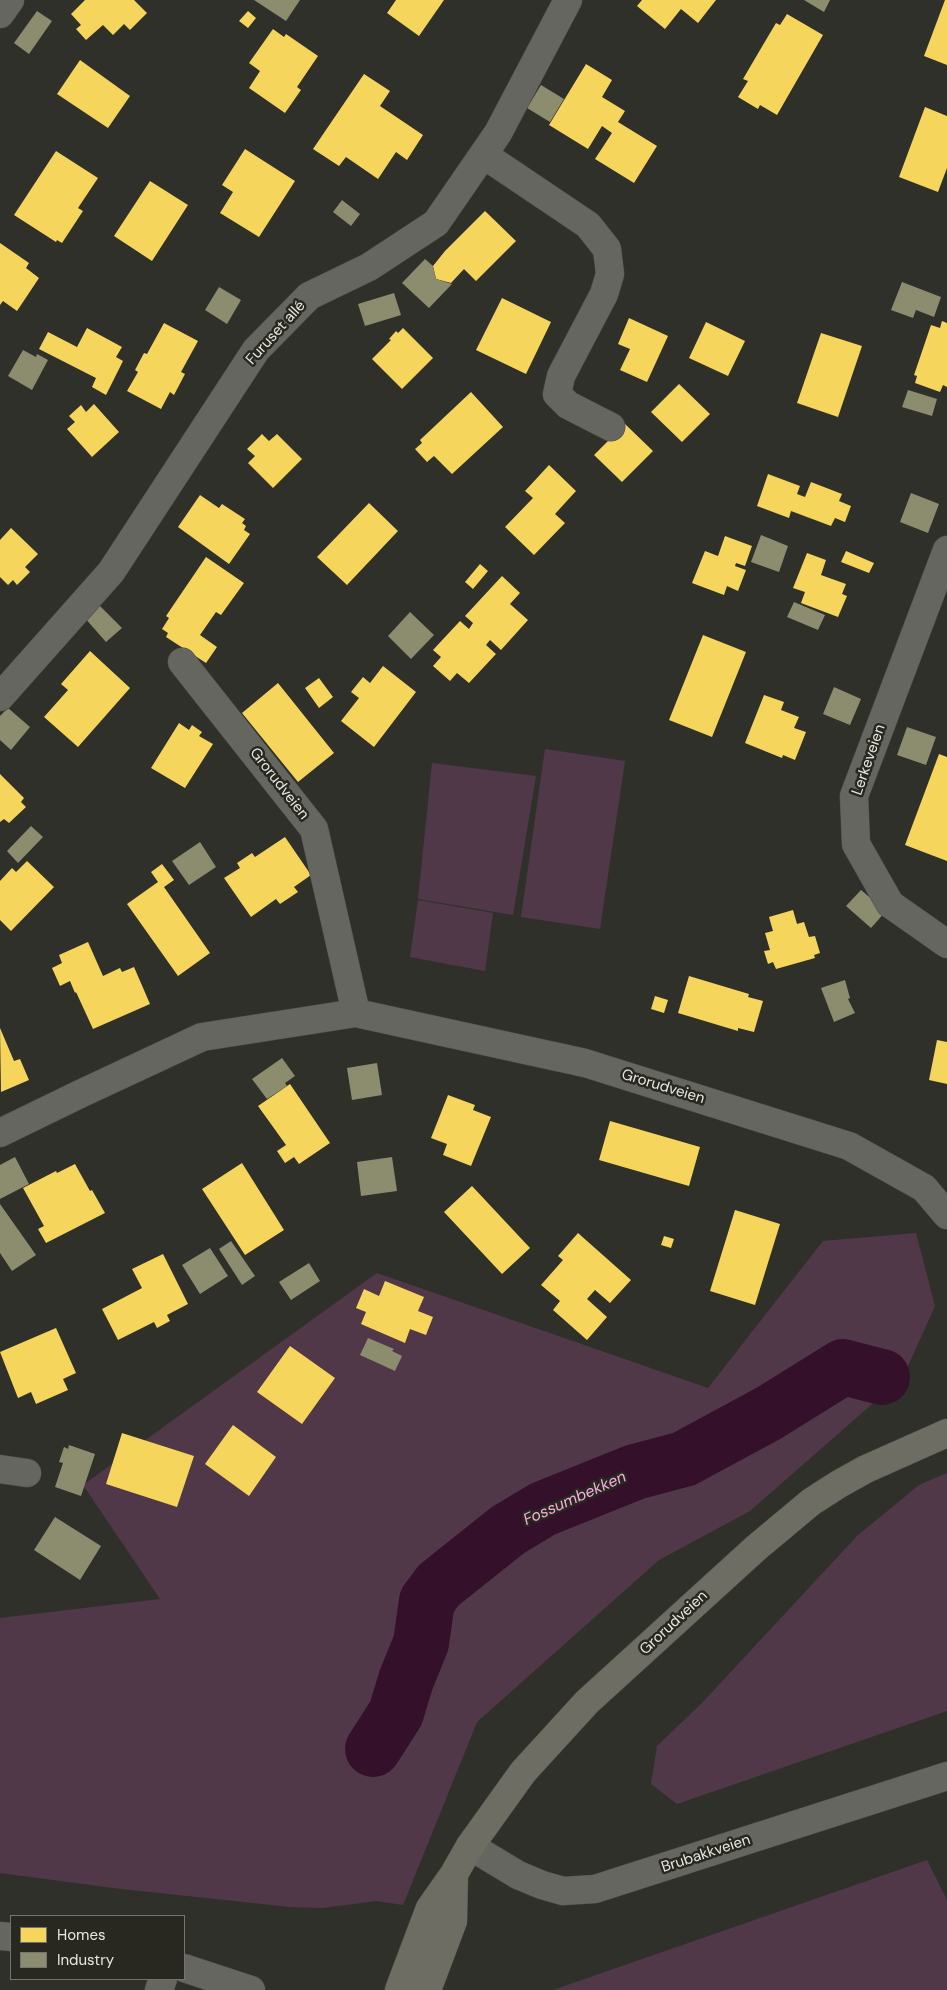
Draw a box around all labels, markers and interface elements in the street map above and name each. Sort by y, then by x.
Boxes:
street label: Furuset allé [243,297,309,369]
street label: Lerkeveien [848,722,890,798]
street label: Grorudveien [245,745,313,823]
street label: Grorudveien [619,1066,707,1108]
water label: Fossumbekken [521,1468,629,1530]
street label: Grorudveien [636,1587,712,1659]
street label: Brubakkveien [659,1831,753,1877]
legend [10,1915,185,1980]
text: Homes [57,1925,106,1945]
text: Industry [57,1950,114,1970]

